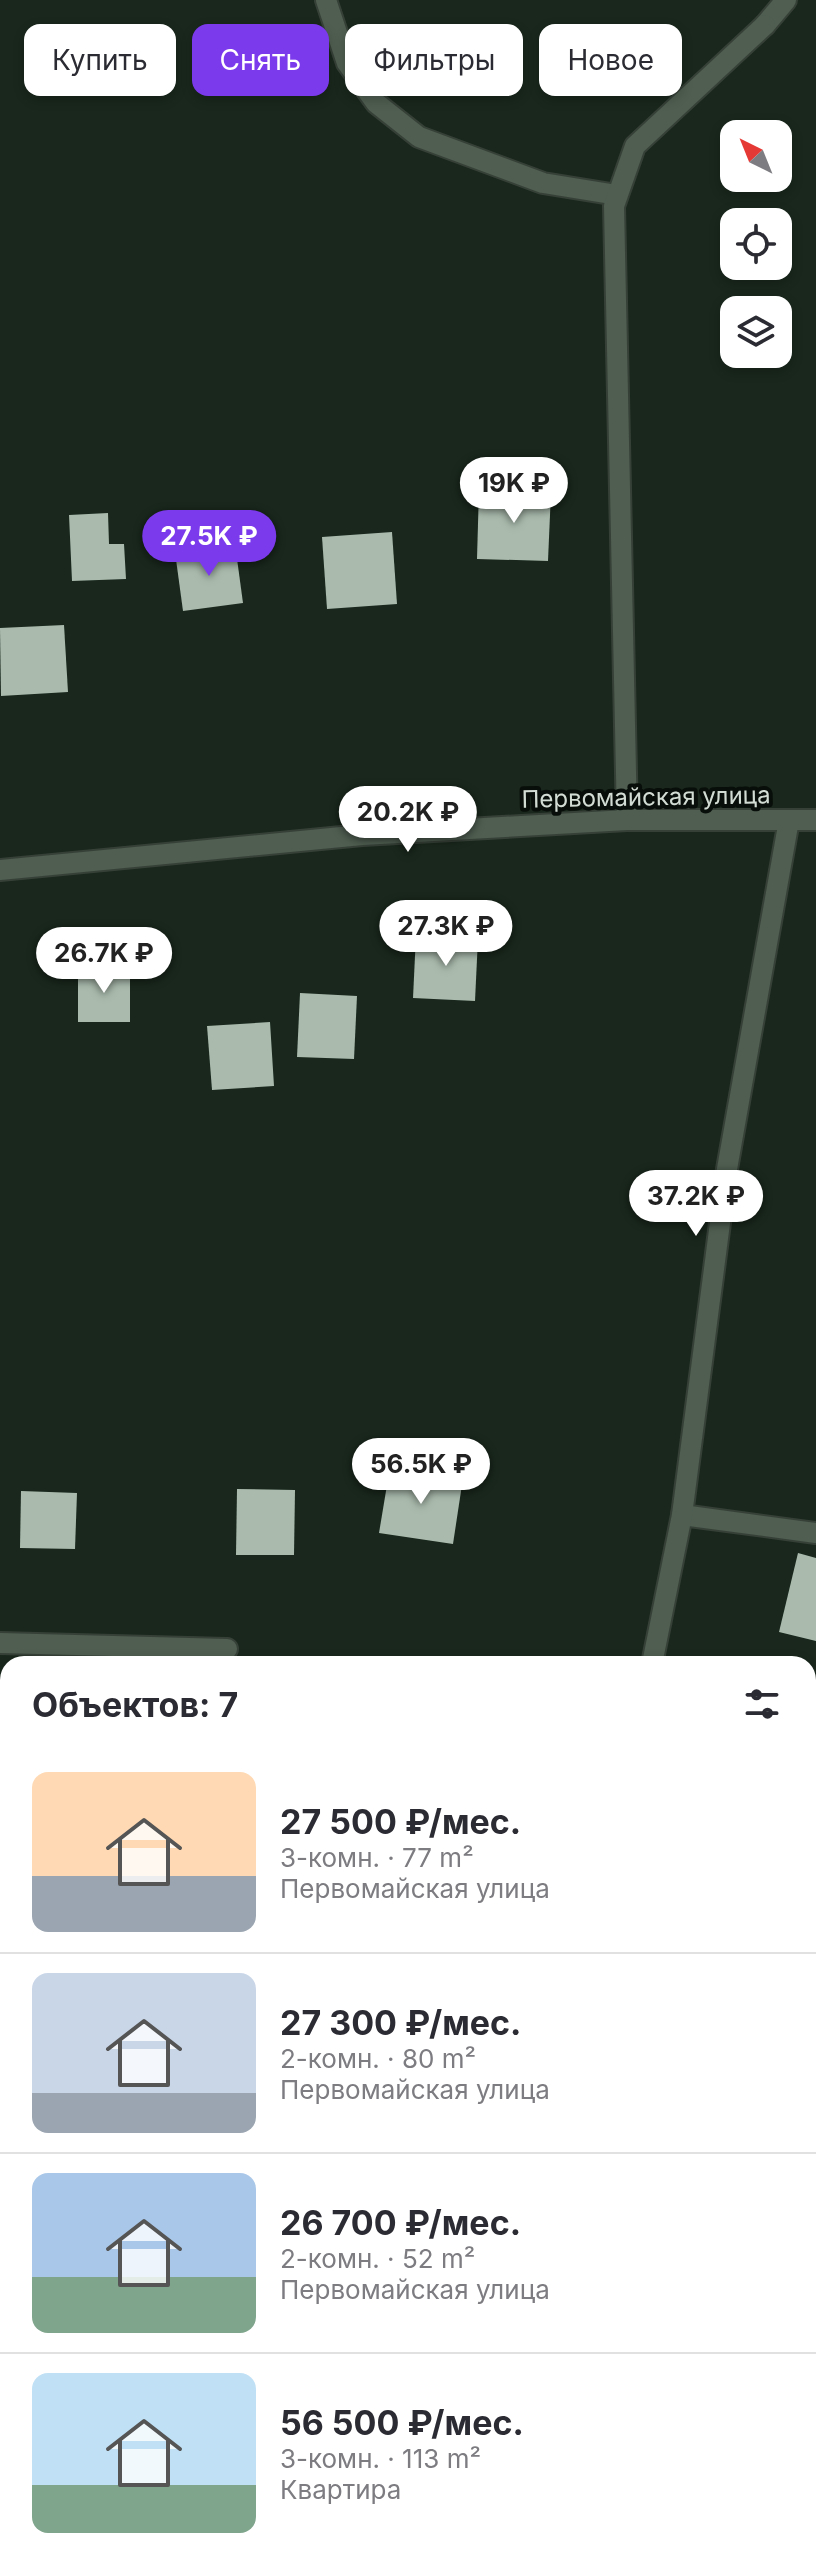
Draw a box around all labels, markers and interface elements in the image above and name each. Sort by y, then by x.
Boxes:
chip: Купить [24,24,176,96]
chip: Снять [192,24,329,96]
chip: Фильтры [345,24,523,96]
chip: Новое [539,24,682,96]
north arrow [720,120,792,192]
map controls [720,120,792,368]
button: locate [720,208,792,280]
button: layers [720,296,792,368]
pin: 19K ₽ [458,457,570,525]
text: 19K ₽ [478,467,550,498]
pin: 27.5K ₽ [135,510,283,578]
text: 27.5K ₽ [160,520,258,551]
street label: Первомайская улица [521,780,771,814]
pin: 20.2K ₽ [334,786,482,854]
text: 20.2K ₽ [357,796,459,827]
pin: 27.3K ₽ [372,900,520,968]
text: 27.3K ₽ [397,910,495,941]
pin: 26.7K ₽ [30,927,178,995]
text: 26.7K ₽ [54,937,154,968]
pin: 37.2K ₽ [622,1170,770,1238]
text: 37.2K ₽ [647,1180,745,1211]
pin: 56.5K ₽ [347,1438,495,1506]
text: 56.5K ₽ [370,1448,472,1479]
icon: filters [740,1682,784,1726]
text: Объектов: 7 [32,1684,238,1725]
text: 27 500 ₽/мес. [280,1801,521,1842]
icon: home [96,1804,192,1900]
text: 3-комн. · 77 m² [280,1842,474,1873]
text: Первомайская улица [280,1873,550,1904]
text: 27 300 ₽/мес. [280,2002,521,2043]
icon: home [96,2005,192,2101]
text: 2-комн. · 80 m² [280,2043,476,2074]
text: Первомайская улица [280,2074,550,2105]
text: 26 700 ₽/мес. [280,2202,521,2243]
icon: home [96,2205,192,2301]
text: 2-комн. · 52 m² [280,2243,475,2274]
text: Первомайская улица [280,2274,550,2305]
text: 56 500 ₽/мес. [280,2402,524,2443]
icon: home [96,2405,192,2501]
text: 3-комн. · 113 m² [280,2443,481,2474]
text: Квартира [280,2474,401,2505]

